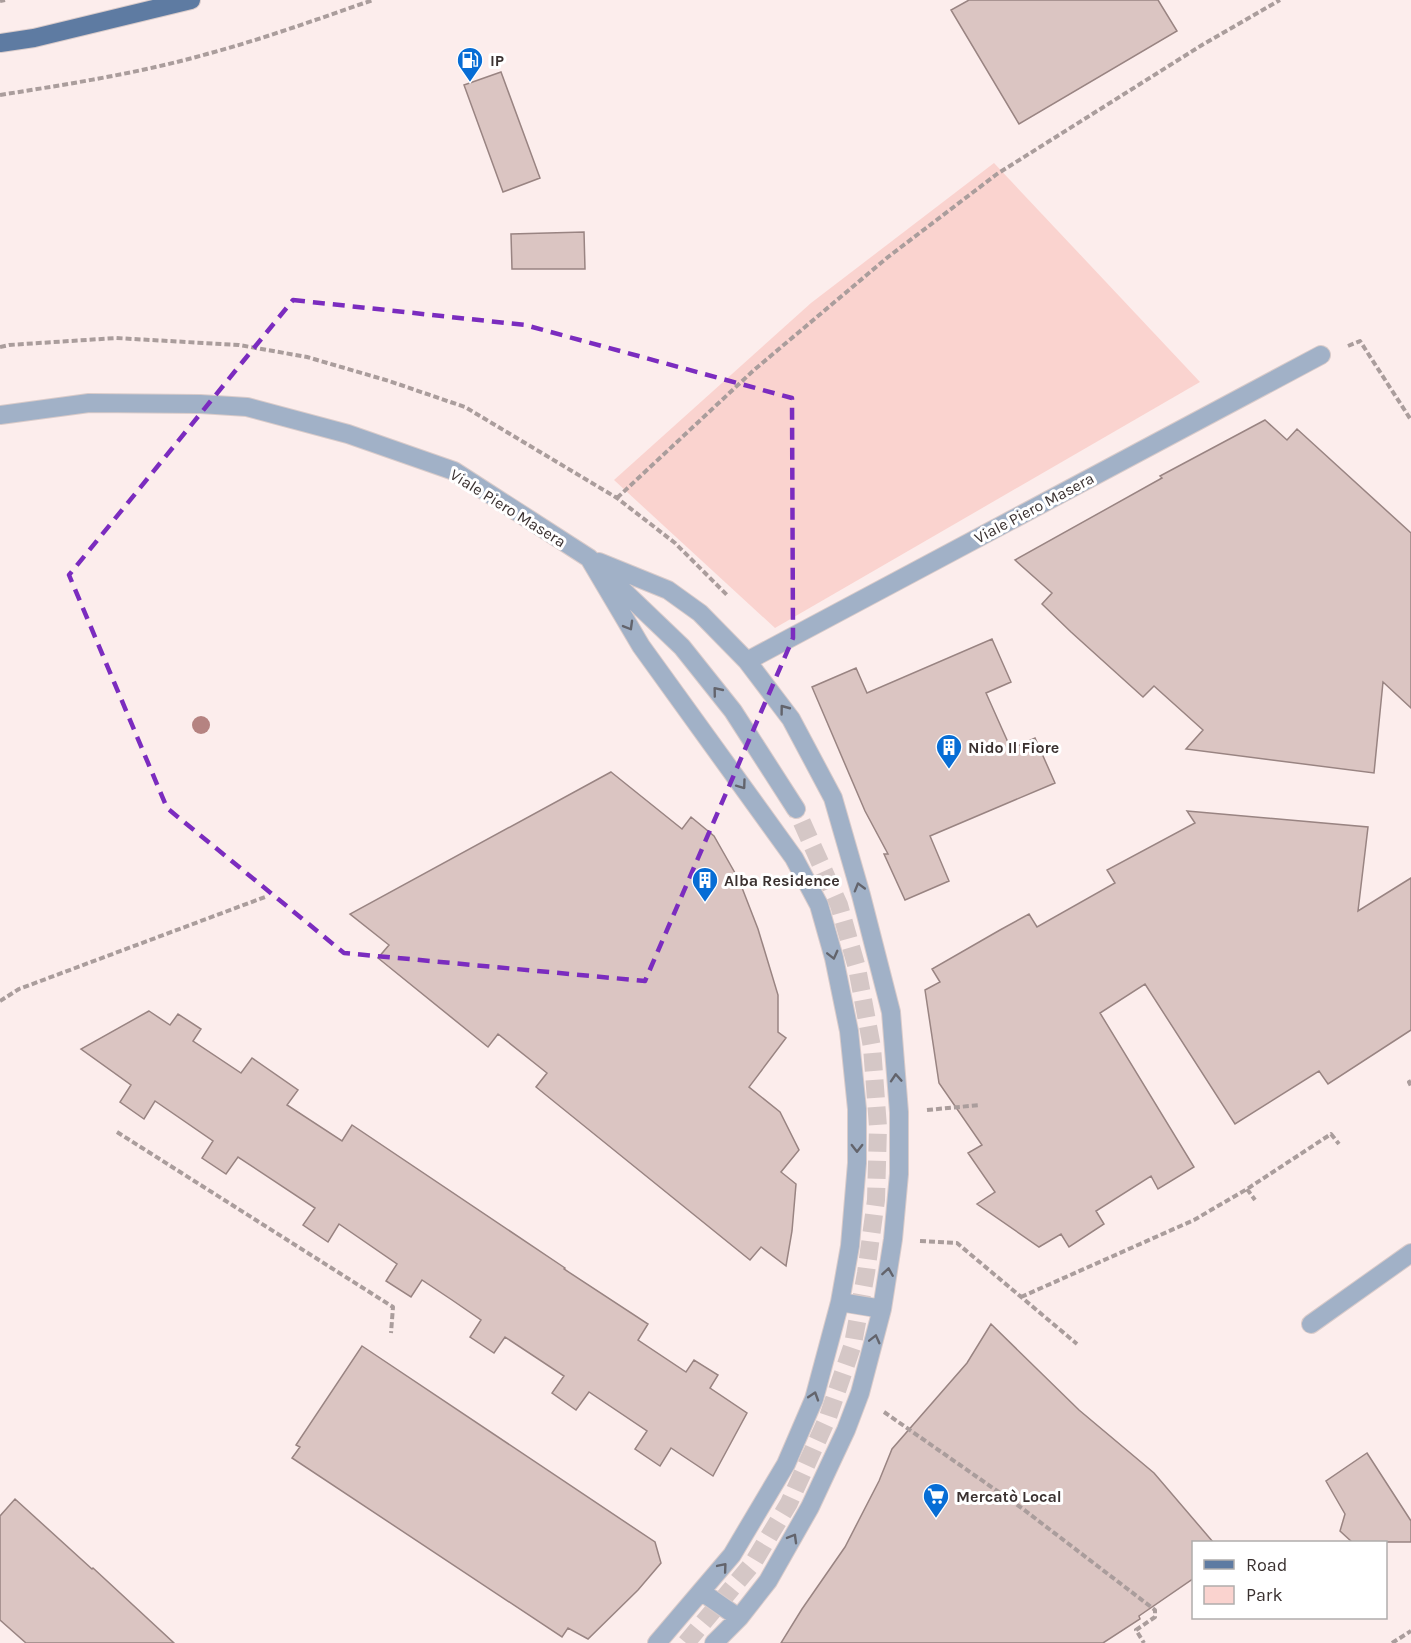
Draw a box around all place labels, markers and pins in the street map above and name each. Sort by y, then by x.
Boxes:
fuel station icon: IP [455,45,485,83]
place label: IP [490,51,504,70]
building icon: Nido Il Fiore [934,732,964,770]
place label: Nido Il Fiore [968,738,1059,757]
building icon: Alba Residence [690,865,720,903]
place label: Alba Residence [724,871,840,890]
supermarket icon: Mercatò Local [921,1481,951,1519]
place label: Mercatò Local [956,1487,1062,1506]

